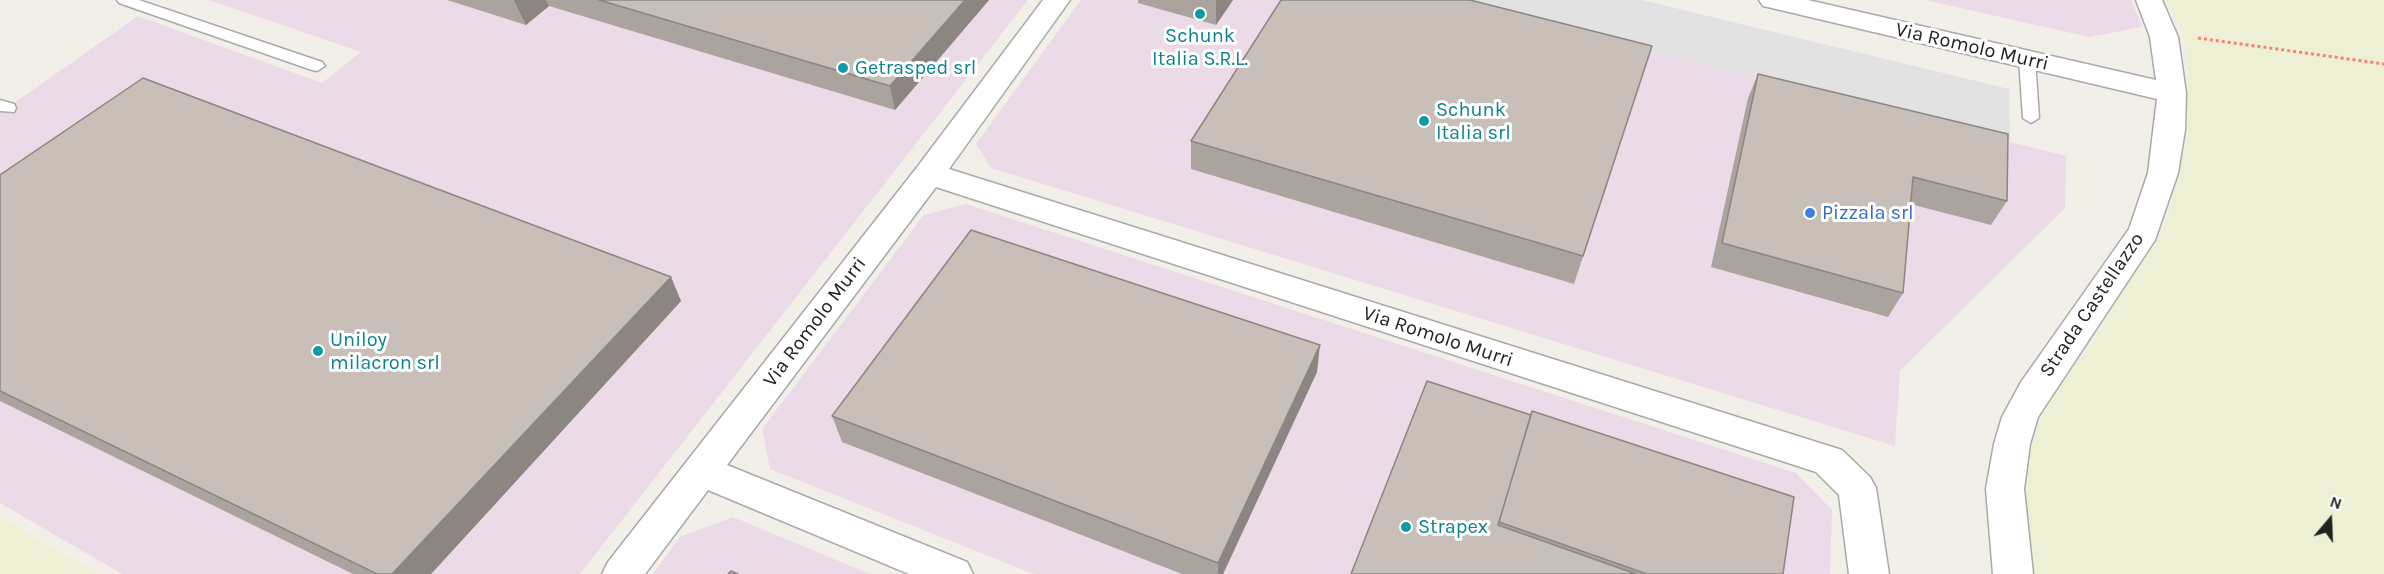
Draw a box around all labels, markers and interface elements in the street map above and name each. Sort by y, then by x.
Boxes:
marker: Schunk Italia S.R.L. [1193,7,1207,21]
street label: Via Romolo Murri [1893,18,2051,76]
place label: Schunk Italia S.R.L. [1152,24,1248,71]
place label: Getrasped srl [855,56,976,80]
marker: Getrasped srl [836,61,850,75]
place label: Schunk Italia srl [1436,98,1511,145]
marker: Schunk Italia srl [1417,114,1431,128]
place label: Pizzala srl [1822,201,1914,225]
marker: Pizzala srl [1803,206,1817,220]
street label: Strada Castellazzo [2035,228,2149,382]
street label: Via Romolo Murri [758,252,872,392]
street label: Via Romolo Murri [1360,301,1516,373]
place label: Uniloy milacron srl [330,328,440,375]
marker: Uniloy milacron srl [311,344,325,358]
north arrow [2300,490,2360,550]
text: N [2327,492,2345,513]
place label: Strapex [1418,515,1488,539]
marker: Strapex [1399,520,1413,534]

